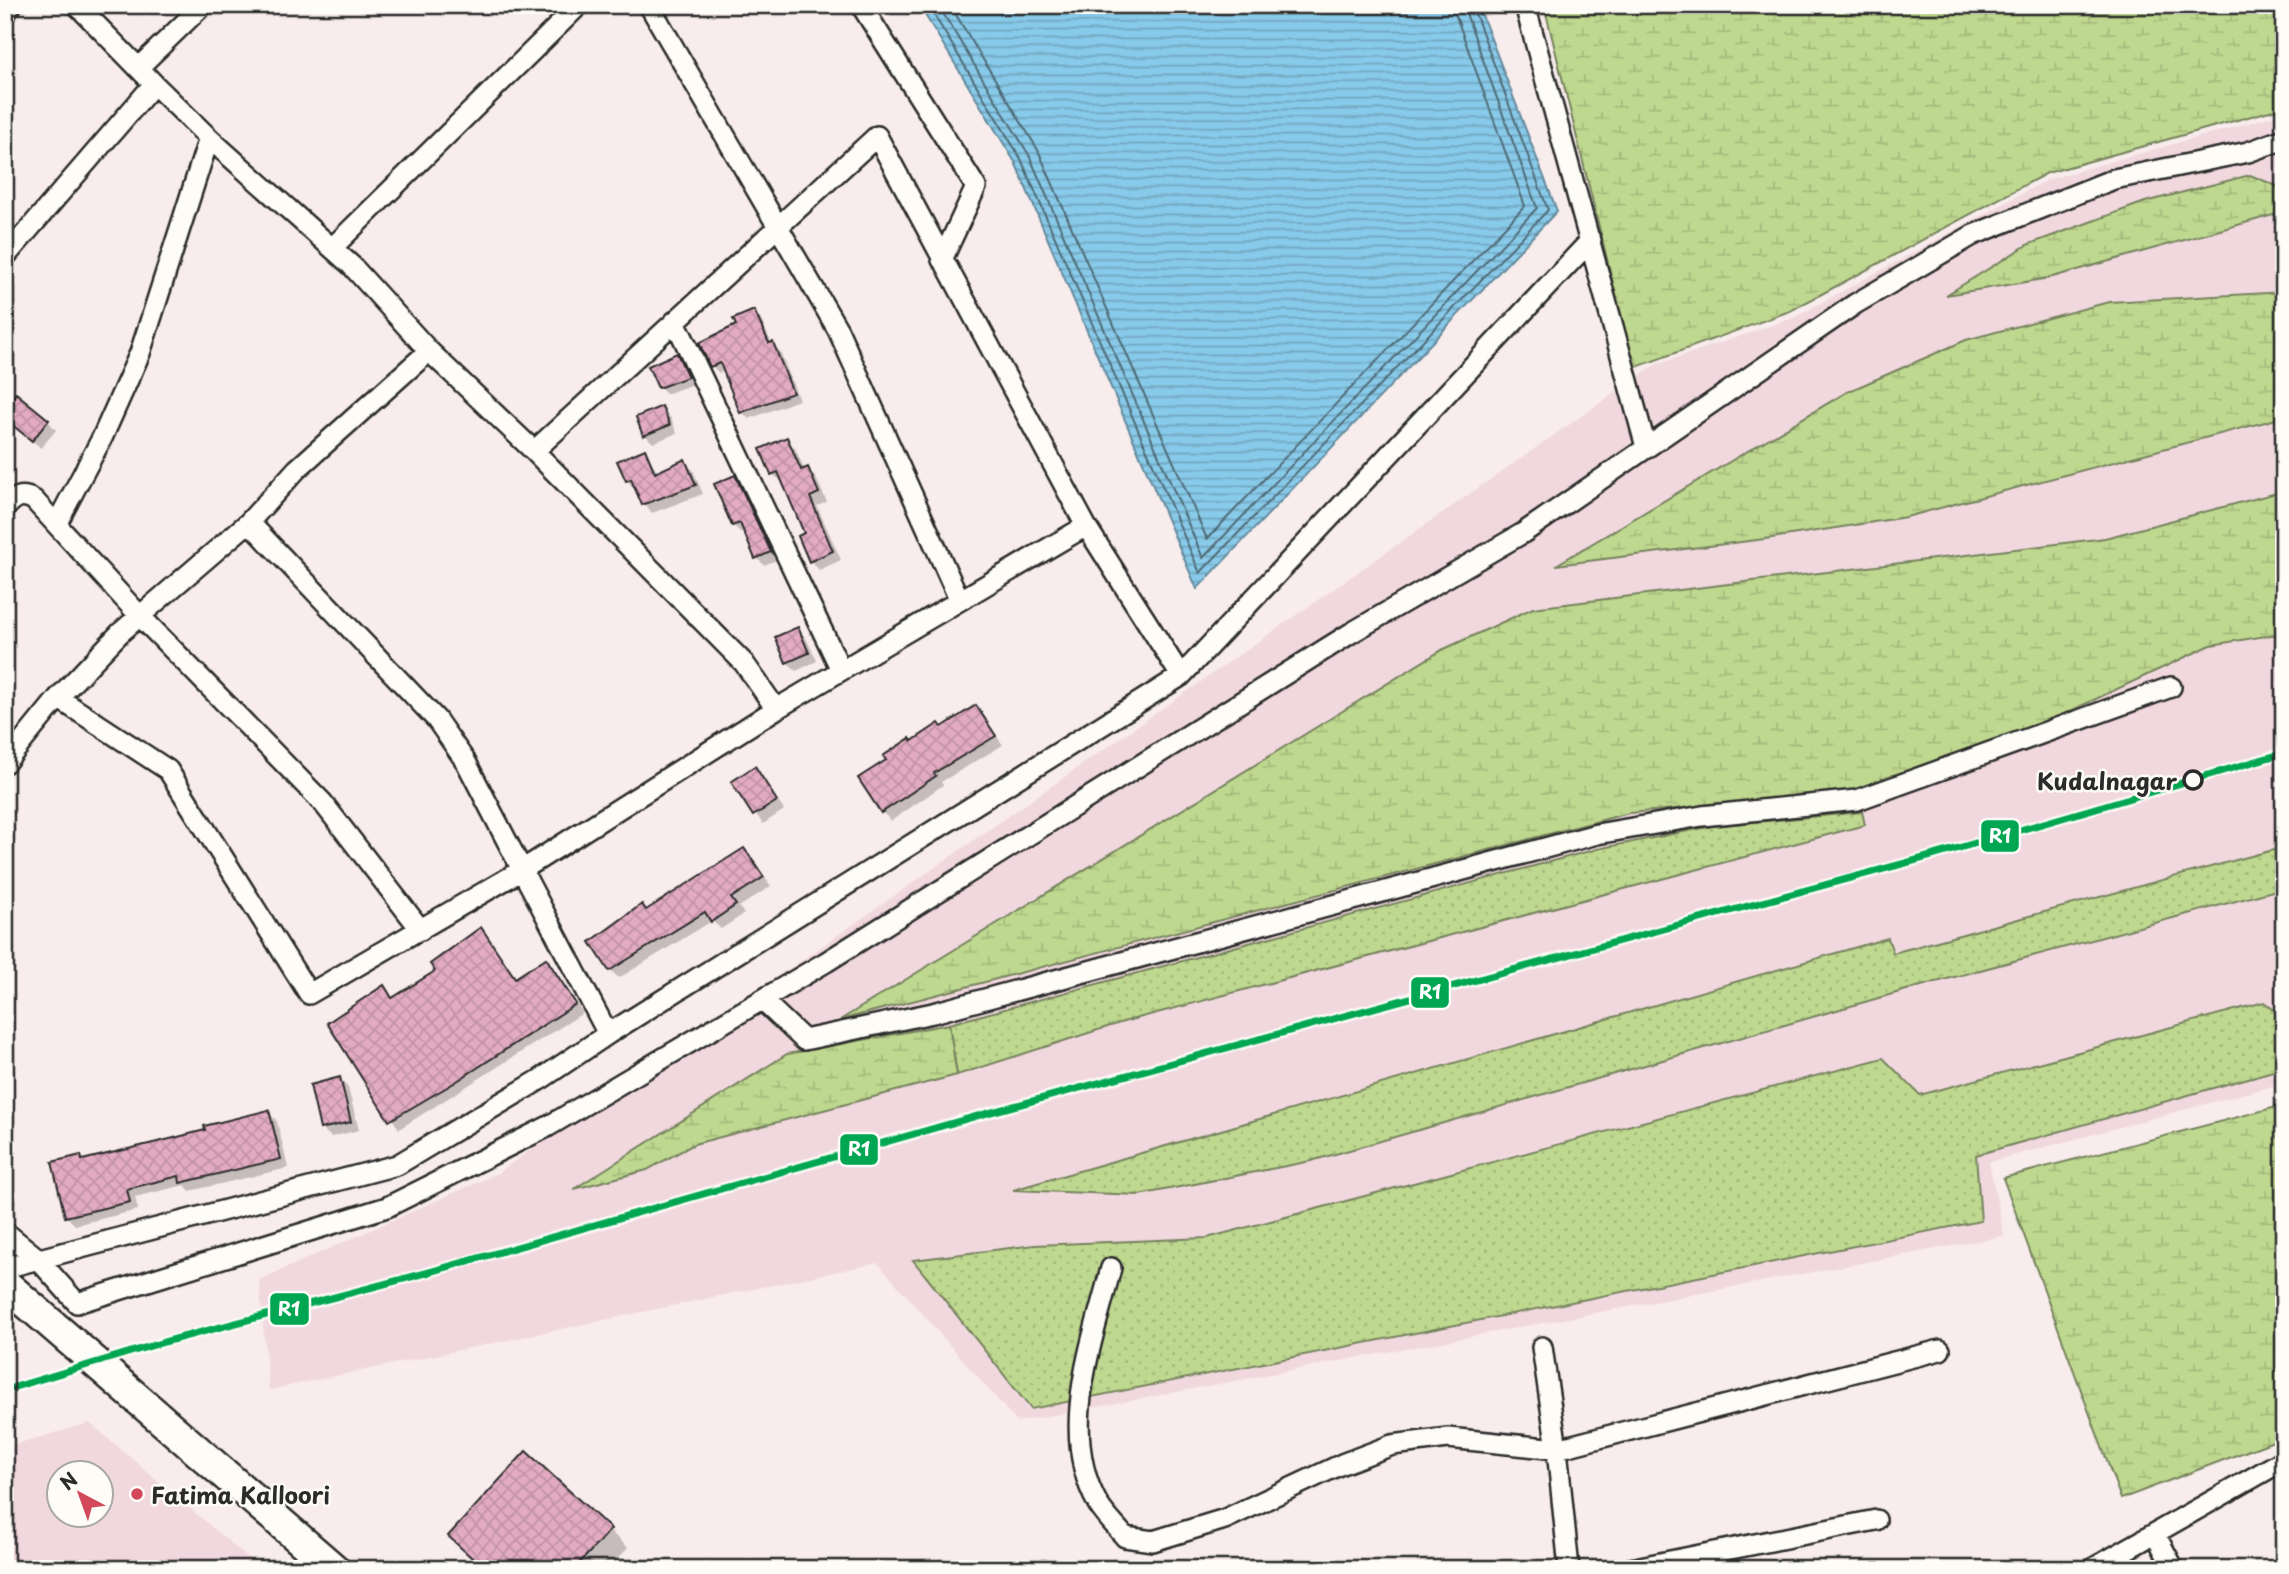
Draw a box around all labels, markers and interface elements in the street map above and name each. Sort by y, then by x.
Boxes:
place label: Kudalnagar [2037,763,2177,798]
marker: Kudalnagar [2183,770,2203,790]
line badge: R1 [1980,819,2020,853]
text: R1 [1989,821,2011,849]
line badge: R1 [1410,976,1450,1009]
text: R1 [1419,977,1441,1005]
line badge: R1 [839,1133,879,1166]
text: R1 [848,1134,870,1162]
line badge: R1 [269,1292,310,1326]
text: R1 [278,1294,300,1322]
north arrow [46,1458,116,1528]
text: N [53,1465,83,1496]
place label: Fatima Kalloori [151,1477,330,1512]
marker: Fatima Kalloori [129,1486,145,1502]

